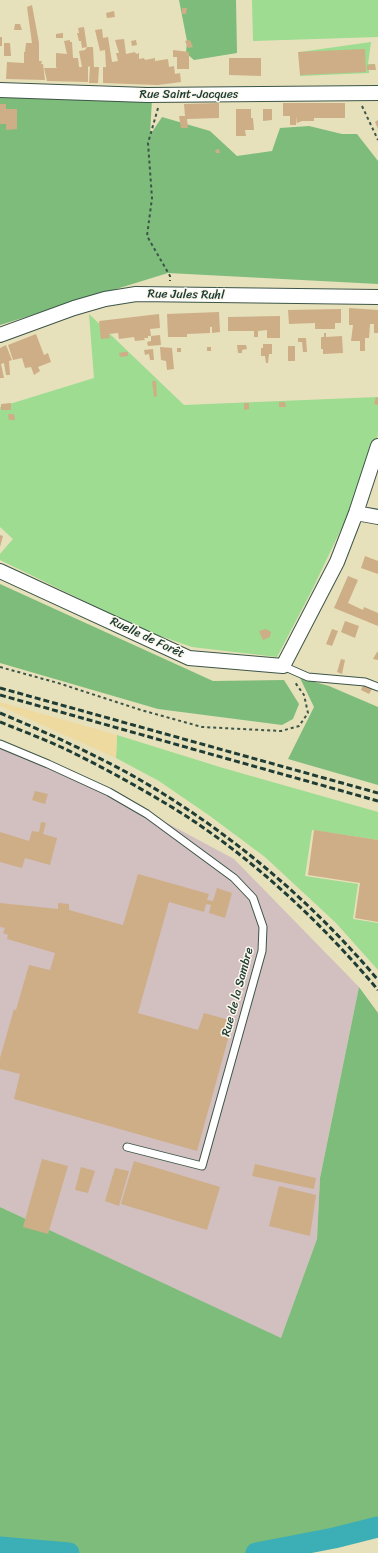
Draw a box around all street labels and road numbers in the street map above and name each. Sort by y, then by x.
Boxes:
street label: Rue Saint-Jacques [140,88,238,102]
street label: Rue Jules Ruhl [148,287,224,303]
street label: Ruelle de Forêt [108,615,186,661]
street label: Rue de la Sambre [219,946,257,1038]

